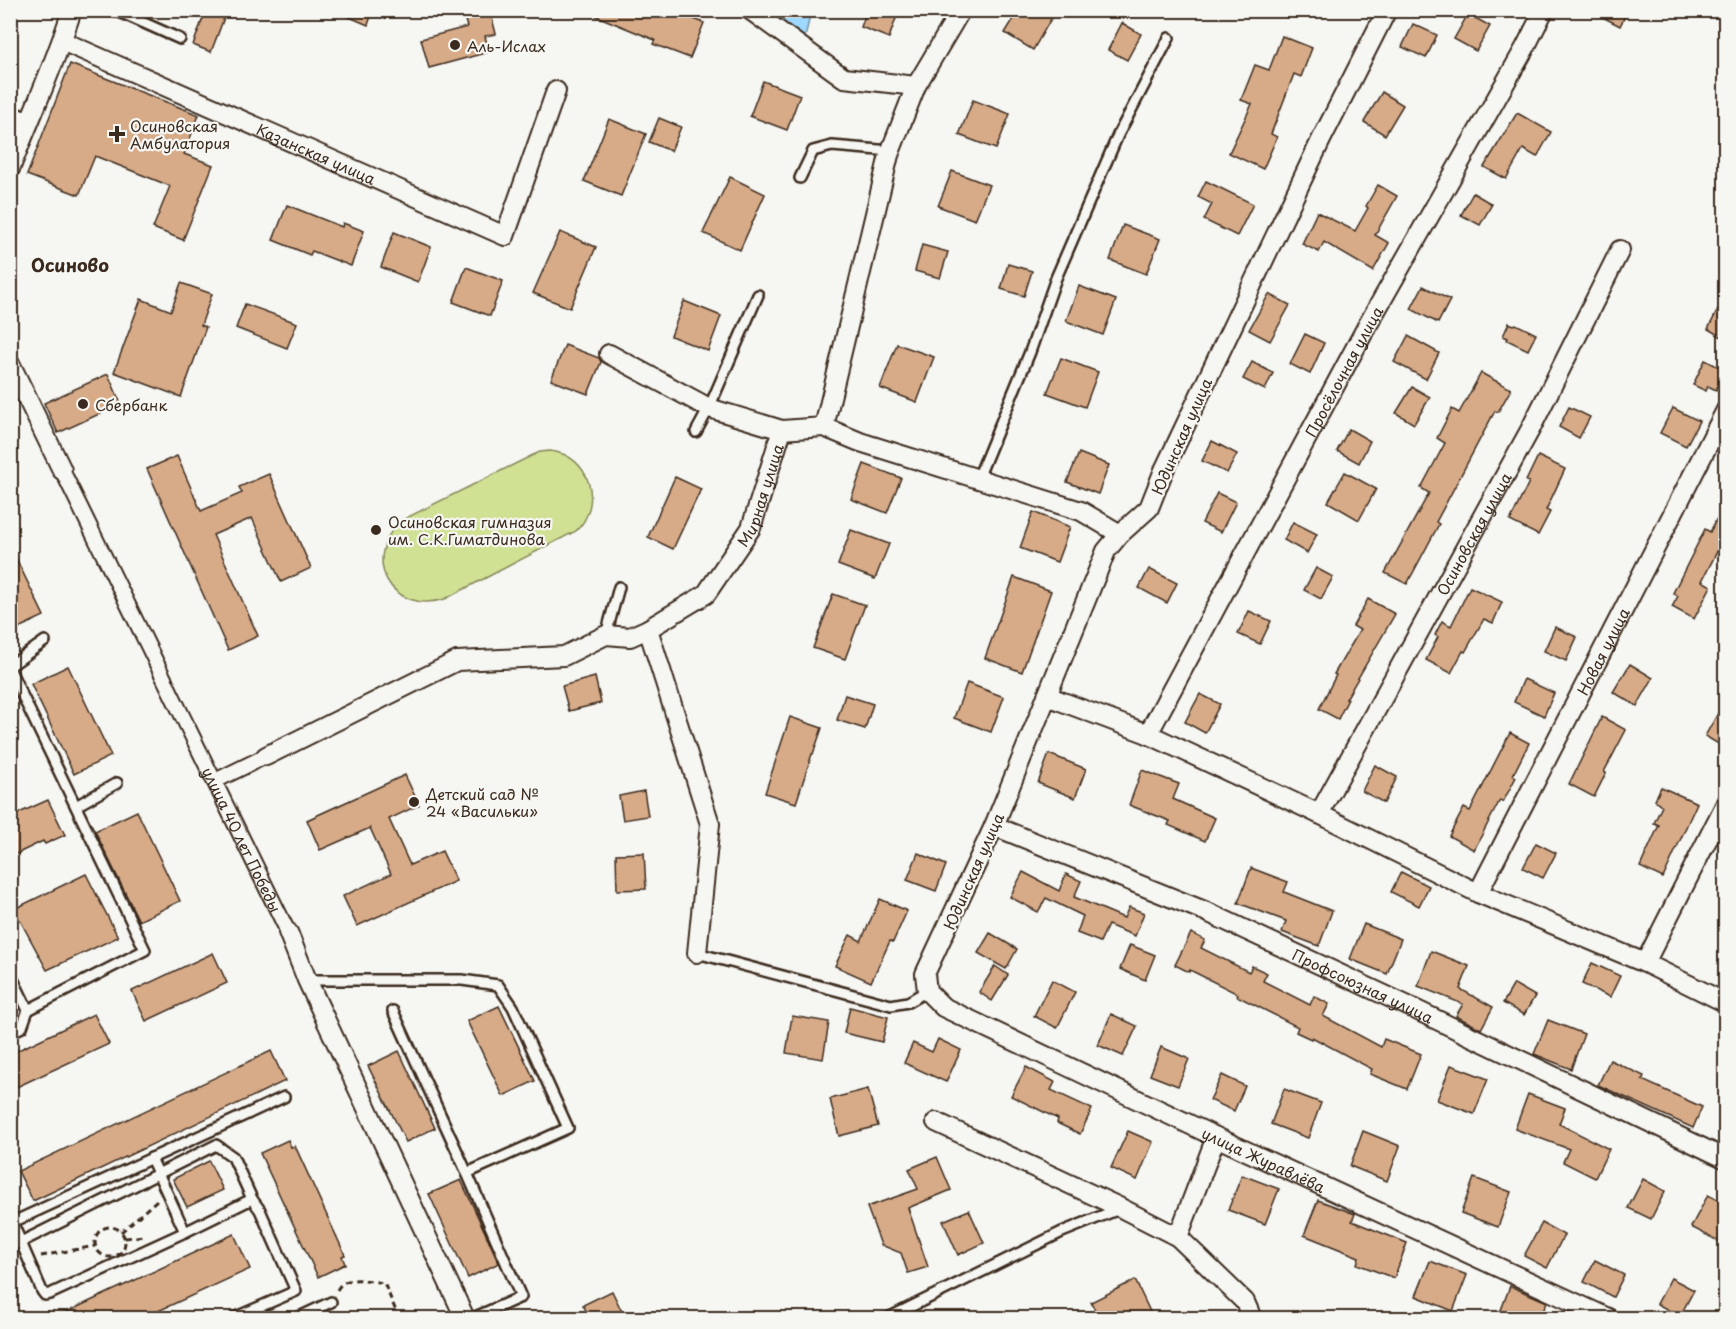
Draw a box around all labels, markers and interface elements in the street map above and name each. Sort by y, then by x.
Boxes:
place label: Аль-Ислах [467,34,546,57]
marker: Аль-Ислах [448,38,462,52]
place label: Осиновская Амбулатория [130,114,231,154]
street label: Казанская улица [253,117,380,190]
marker: Осиновская Амбулатория [108,125,126,143]
district label: Осиново [31,251,109,278]
street label: Просёлочная улица [1298,301,1388,441]
street label: Юдинская улица [1145,373,1217,498]
place label: Сбербанк [95,393,167,416]
marker: Сбербанк [76,397,90,411]
street label: Мирная улица [730,440,789,551]
street label: Осиновская улица [1430,467,1516,599]
place label: Осиновская гимназия им. С.К.Гиматдинова [388,510,552,550]
marker: Осиновская гимназия им. С.К.Гиматдинова [369,523,383,537]
street label: Новая улица [1570,603,1635,699]
street label: улица 40 лет Победы [197,763,288,916]
place label: Детский сад № 24 «Васильки» [425,782,539,822]
marker: Детский сад № 24 «Васильки» [407,795,421,809]
street label: Юдинская улица [937,808,1009,933]
street label: Профсоюзная улица [1289,942,1438,1028]
street label: улица Журавлёва [1198,1121,1330,1198]

